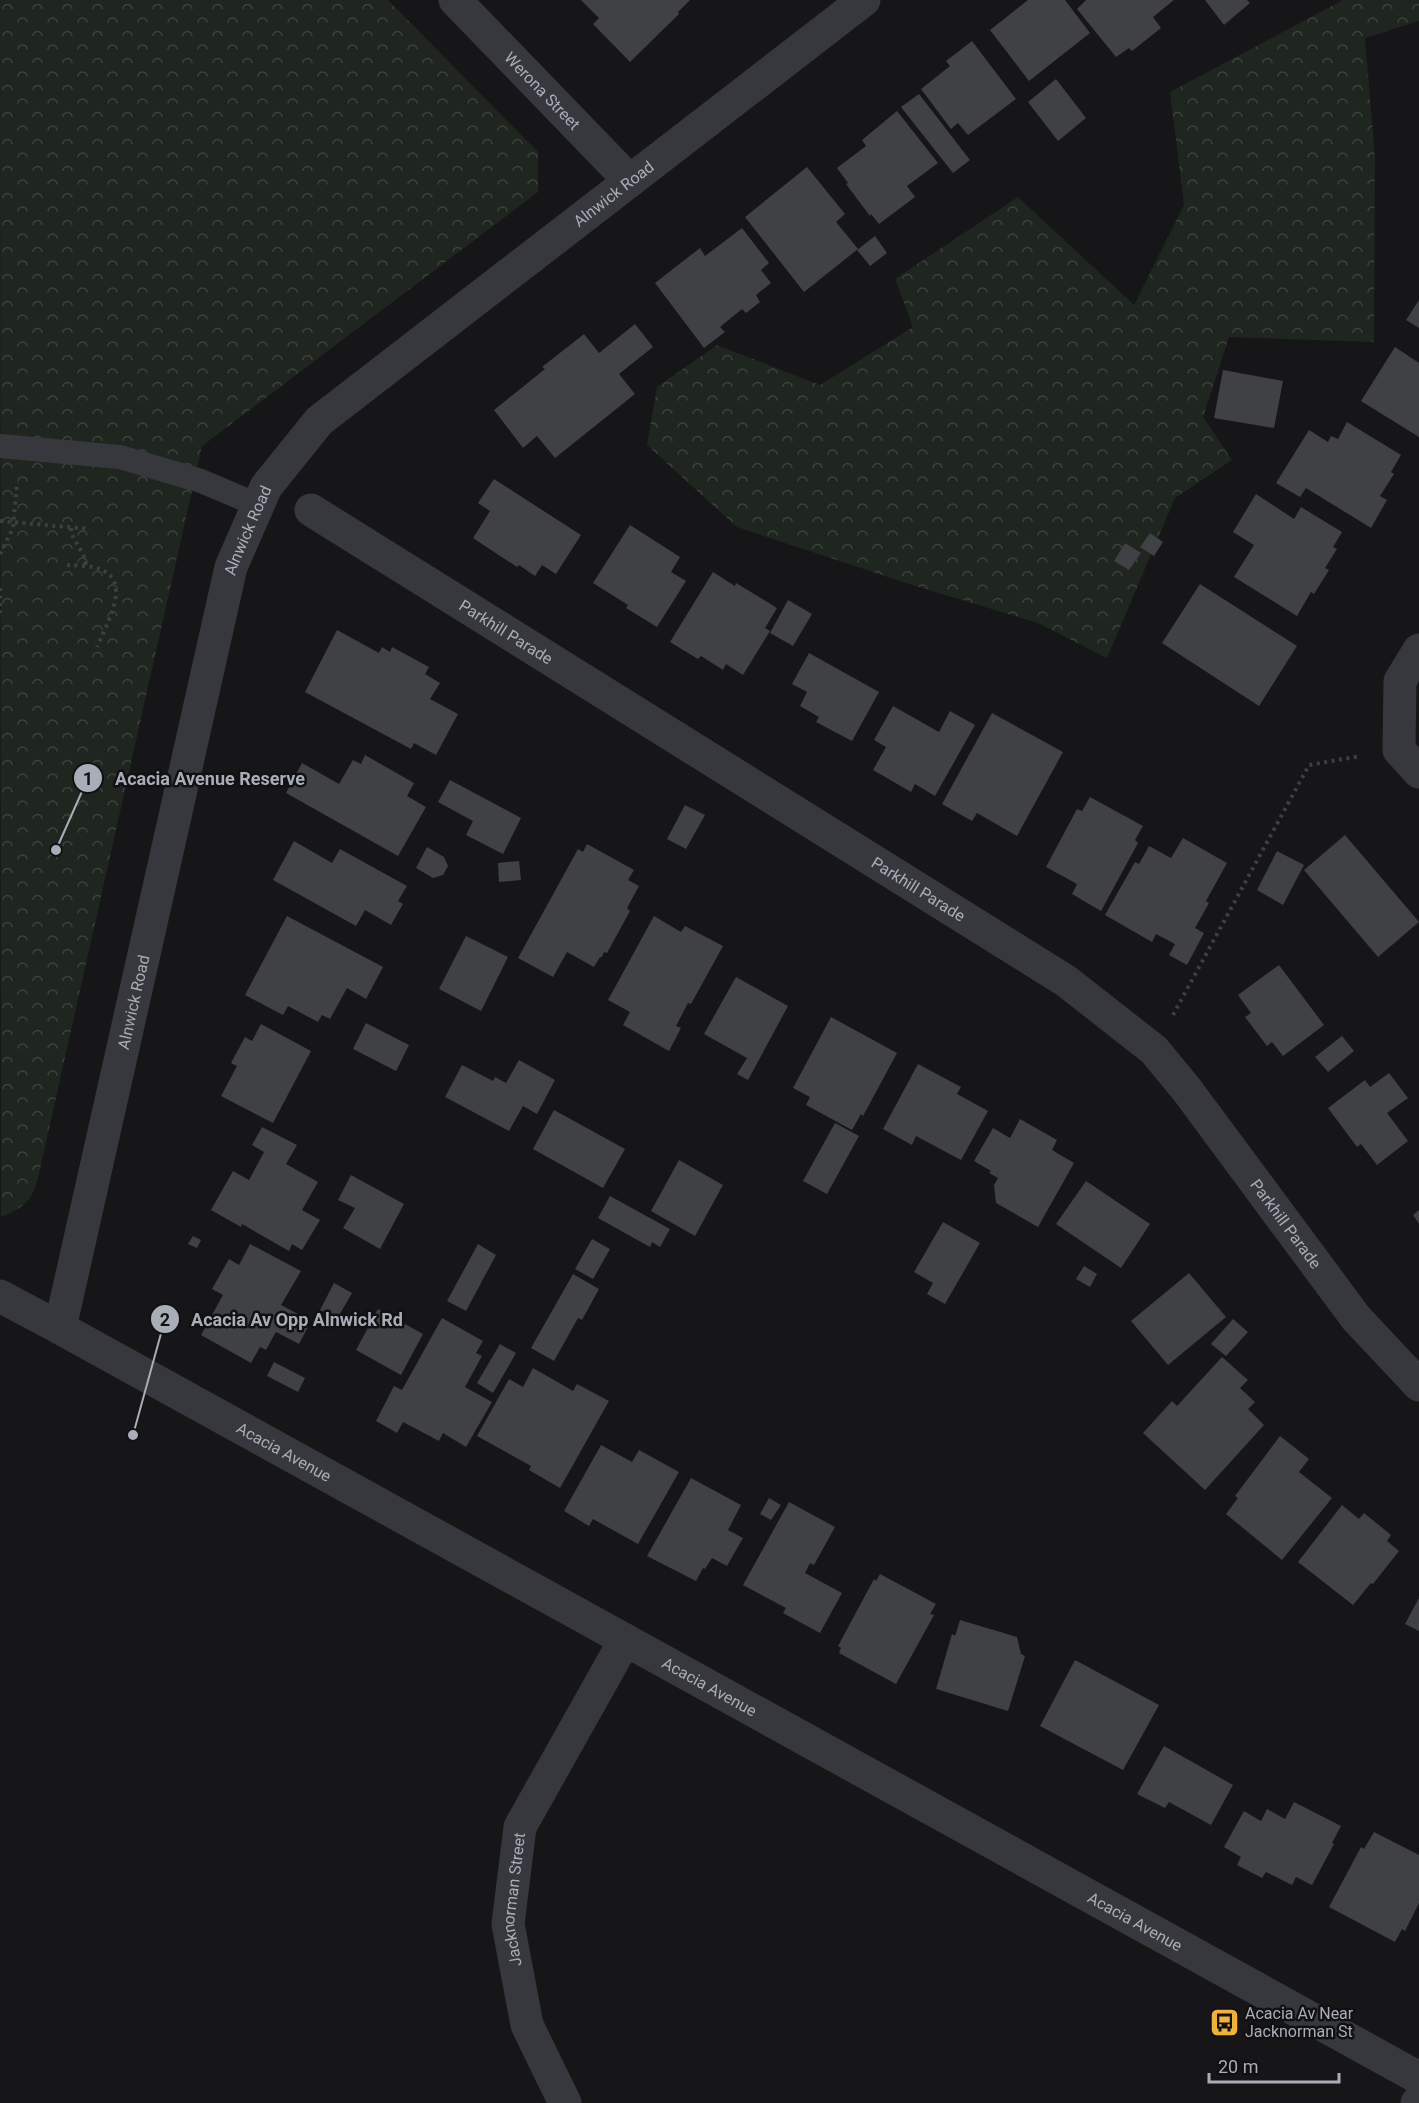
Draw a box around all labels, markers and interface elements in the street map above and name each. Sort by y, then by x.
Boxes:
street label: Werona Street [500,48,584,134]
street label: Alnwick Road [570,157,658,231]
street label: Alnwick Road [220,483,275,577]
street label: Parkhill Parade [456,596,556,668]
callout: Acacia Avenue Reserve [73,760,316,796]
text: 1 [83,768,93,789]
text: Acacia Avenue Reserve [115,768,305,789]
street label: Parkhill Parade [868,853,969,926]
street label: Alnwick Road [114,953,154,1051]
street label: Parkhill Parade [1246,1175,1325,1273]
callout: Acacia Av Opp Alnwick Rd [150,1301,415,1337]
text: 2 [160,1309,170,1330]
text: Acacia Av Opp Alnwick Rd [191,1309,403,1330]
street label: Acacia Avenue [233,1418,334,1486]
street label: Acacia Avenue [659,1653,760,1721]
street label: Jacknorman Street [499,1832,529,1968]
street label: Acacia Avenue [1084,1888,1185,1955]
place label: Acacia Av Near Jacknorman St [1245,2004,1354,2041]
bus stop icon: Acacia Av Near Jacknorman St [1208,2006,1240,2038]
scale bar [1209,2046,1340,2084]
text: 20 m [1218,2056,1258,2077]

